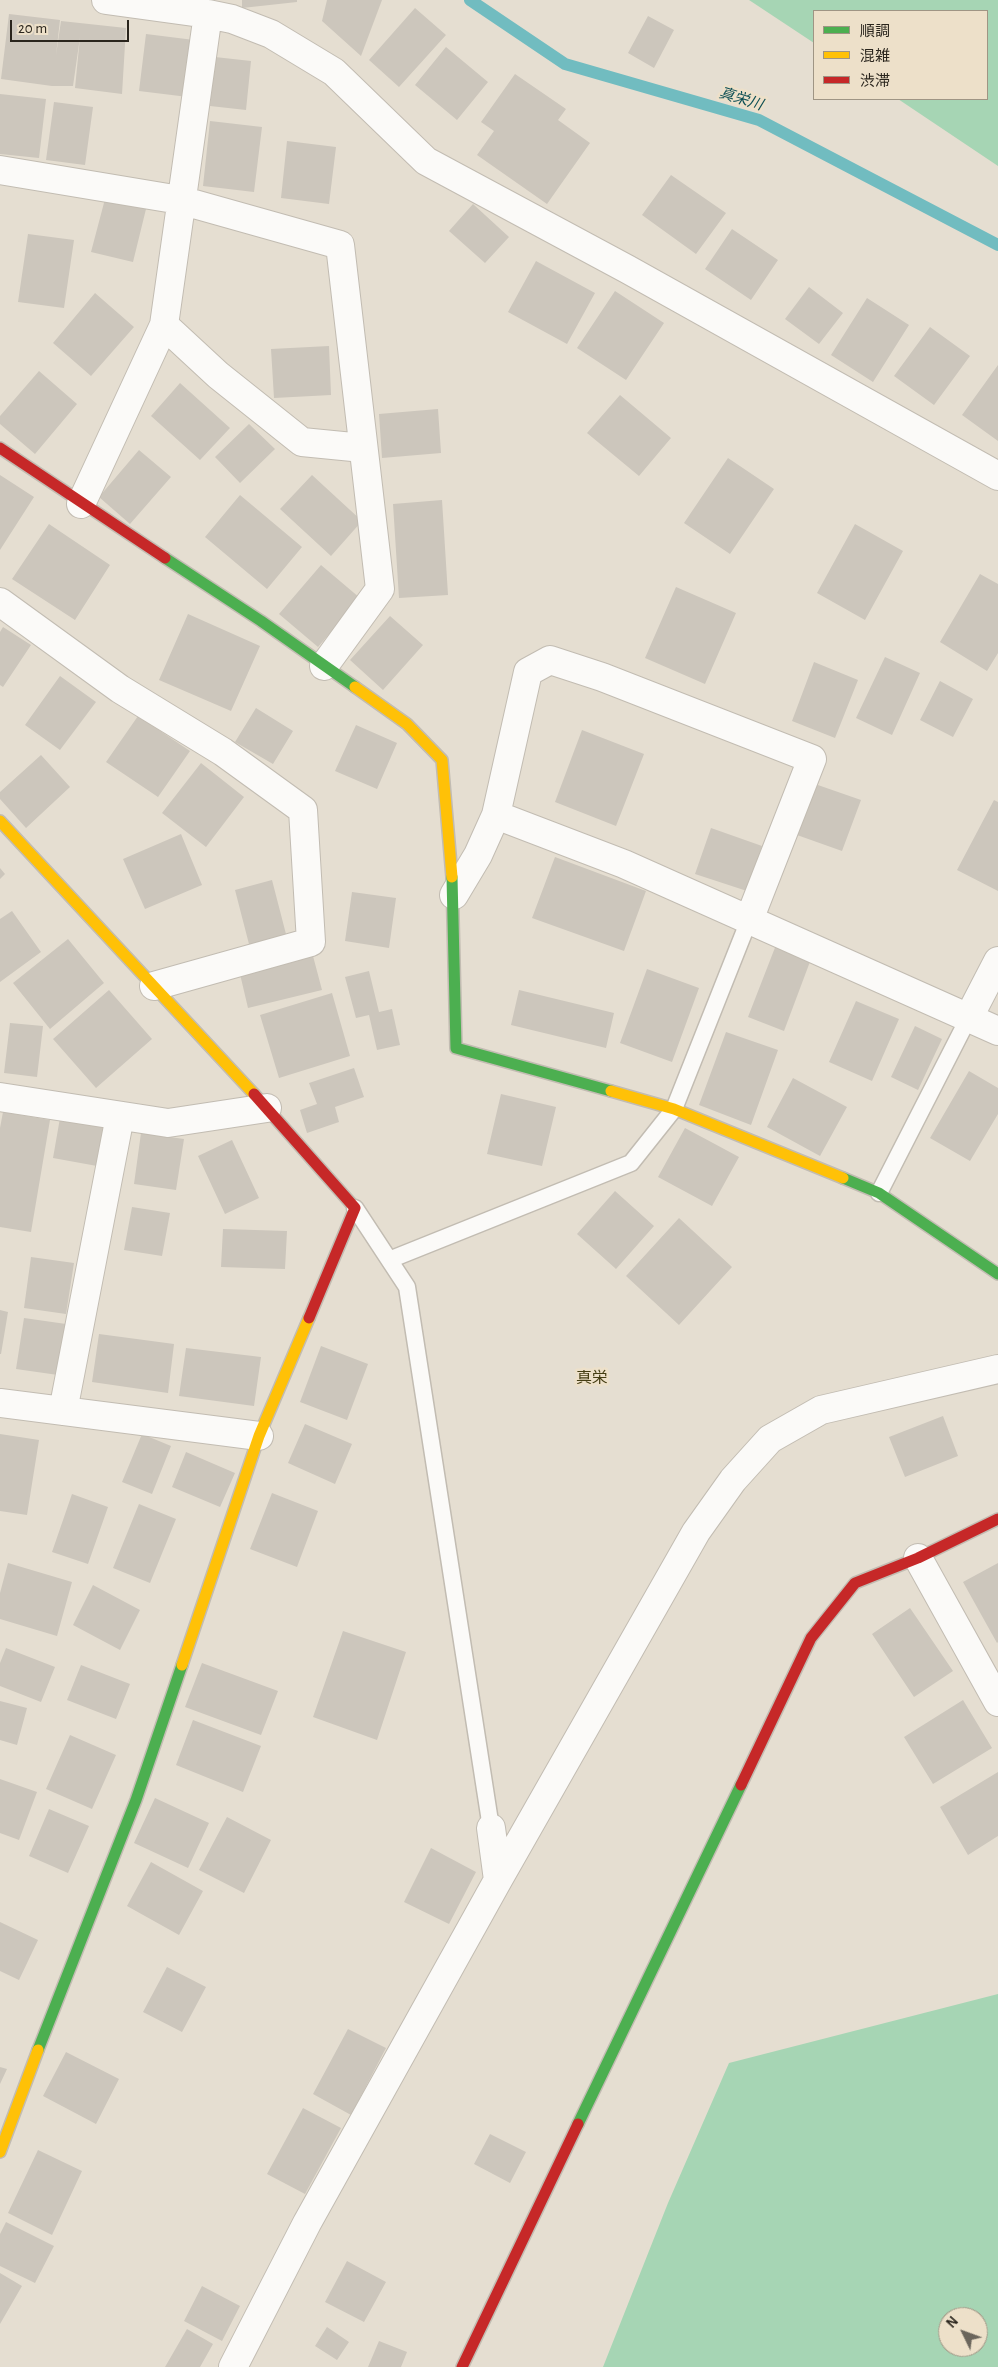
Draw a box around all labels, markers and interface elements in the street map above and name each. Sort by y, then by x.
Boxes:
scale bar [12,10,131,42]
legend [813,10,988,100]
text: 20 m [18,21,47,36]
text: 順調 [860,24,890,39]
text: 混雑 [860,49,890,64]
text: 渋滞 [860,74,890,89]
water label: 真栄川 [717,84,765,114]
district label: 真栄 [576,1368,608,1388]
north arrow [938,2307,988,2357]
text: N [944,2314,961,2331]

